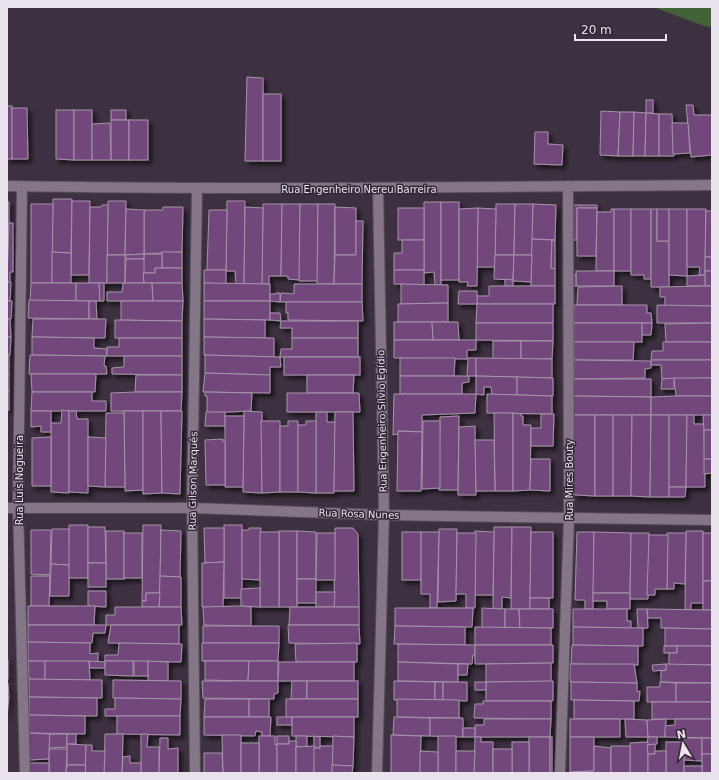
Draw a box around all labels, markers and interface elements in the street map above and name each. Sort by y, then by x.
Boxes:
scale bar [575,16,666,42]
text: 20 m [581,23,612,37]
street label: Rua Engenheiro Nereu Barreira [281,184,437,195]
street label: Rua Engenheiro Sílvio Egídio [375,350,389,492]
street label: Rua Gilson Marquês [187,431,199,531]
street label: Rua Luís Nogueira [14,435,25,525]
street label: Rua Mires Bouty [564,439,575,521]
street label: Rua Rosa Nunes [318,507,400,521]
north arrow [663,724,703,764]
text: N [676,727,687,742]

